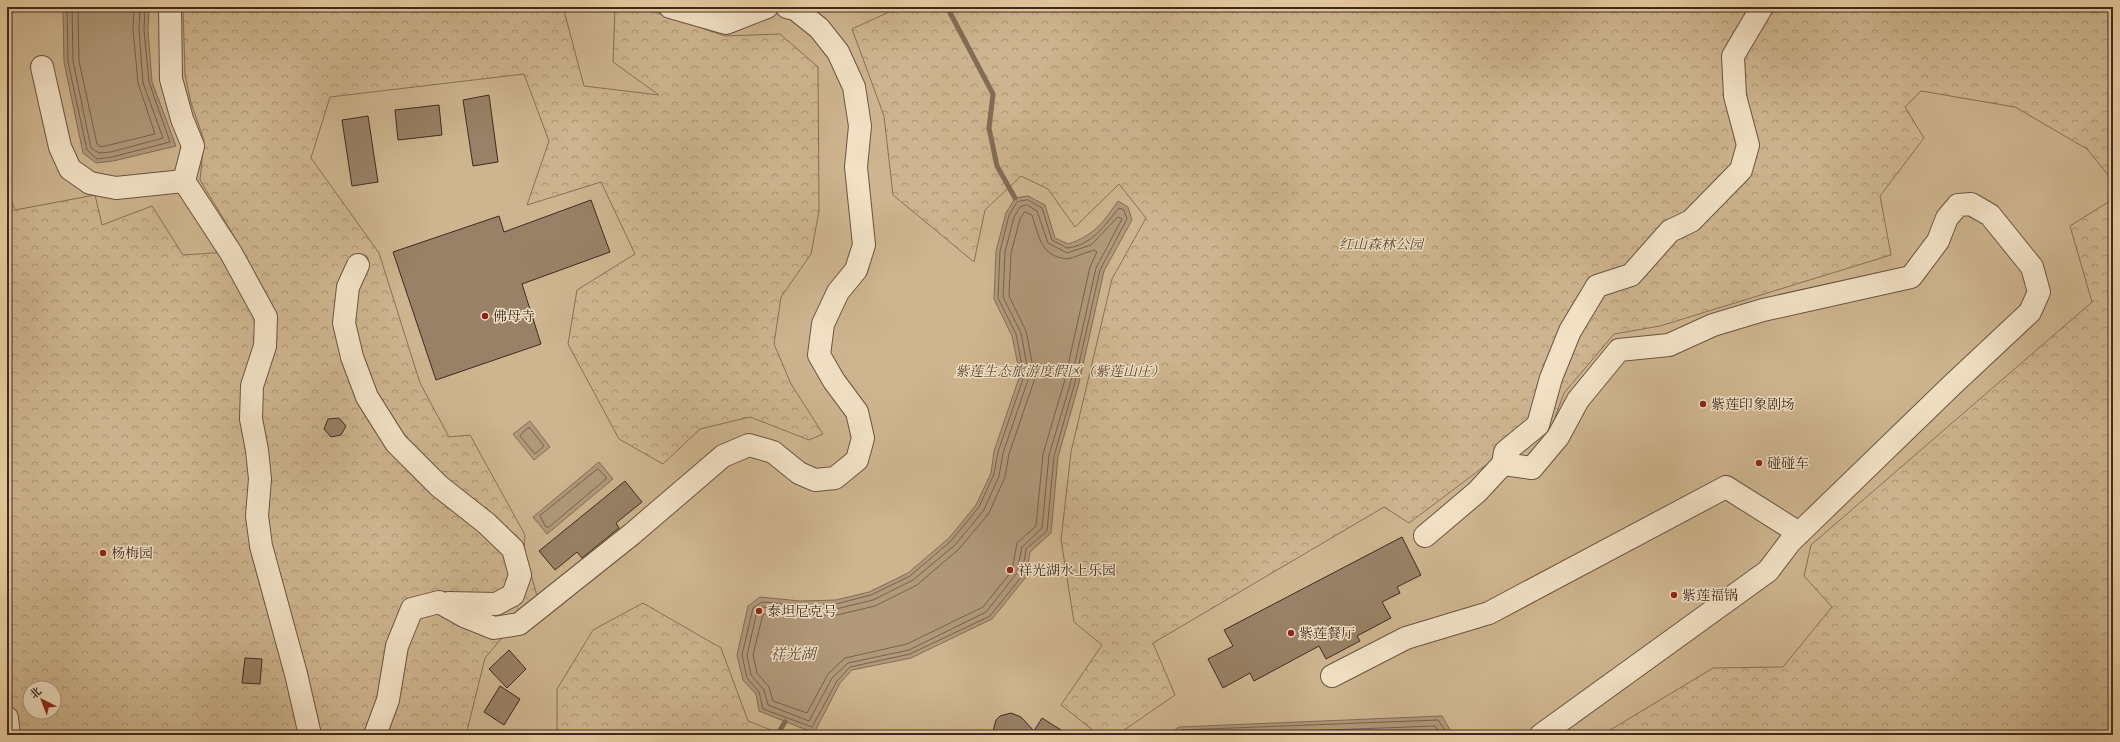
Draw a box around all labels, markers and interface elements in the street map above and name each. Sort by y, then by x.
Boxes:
park label: 红山森林公园 [1339,236,1425,256]
place label: 佛母寺 [493,308,535,328]
marker: 佛母寺 [480,311,490,321]
park label: 紫莲生态旅游度假区（紫莲山庄） [955,363,1165,383]
place label: 紫莲印象剧场 [1711,396,1795,416]
marker: 紫莲印象剧场 [1698,399,1708,409]
place label: 碰碰车 [1767,455,1809,475]
marker: 碰碰车 [1754,458,1764,468]
place label: 杨梅园 [111,545,153,565]
marker: 杨梅园 [98,548,108,558]
place label: 祥光湖水上乐园 [1018,562,1116,582]
marker: 祥光湖水上乐园 [1005,565,1015,575]
place label: 紫莲福锅 [1682,587,1738,607]
marker: 紫莲福锅 [1669,590,1679,600]
place label: 泰坦尼克号 [767,603,837,623]
marker: 泰坦尼克号 [754,606,764,616]
place label: 紫莲餐厅 [1299,625,1355,645]
marker: 紫莲餐厅 [1286,628,1296,638]
water label: 祥光湖 [770,645,818,666]
north arrow [22,680,62,720]
text: 北 [27,684,45,703]

